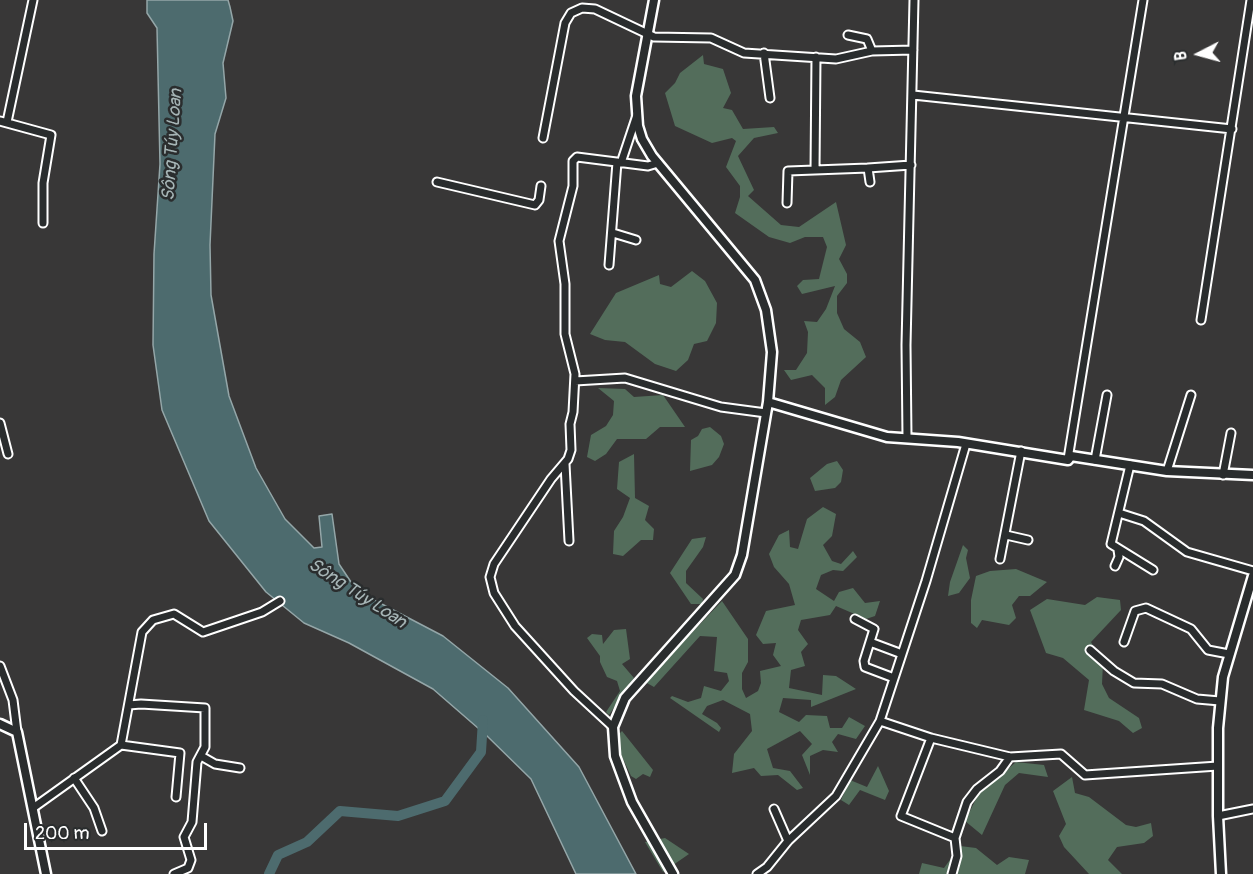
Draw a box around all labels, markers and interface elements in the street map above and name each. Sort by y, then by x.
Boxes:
north arrow [1169,24,1229,84]
text: B [1171,50,1192,61]
water label: Sông Túy Loan [158,88,188,202]
water label: Sông Túy Loan [304,554,410,634]
scale bar [27,811,210,849]
text: 200 m [35,822,90,845]

